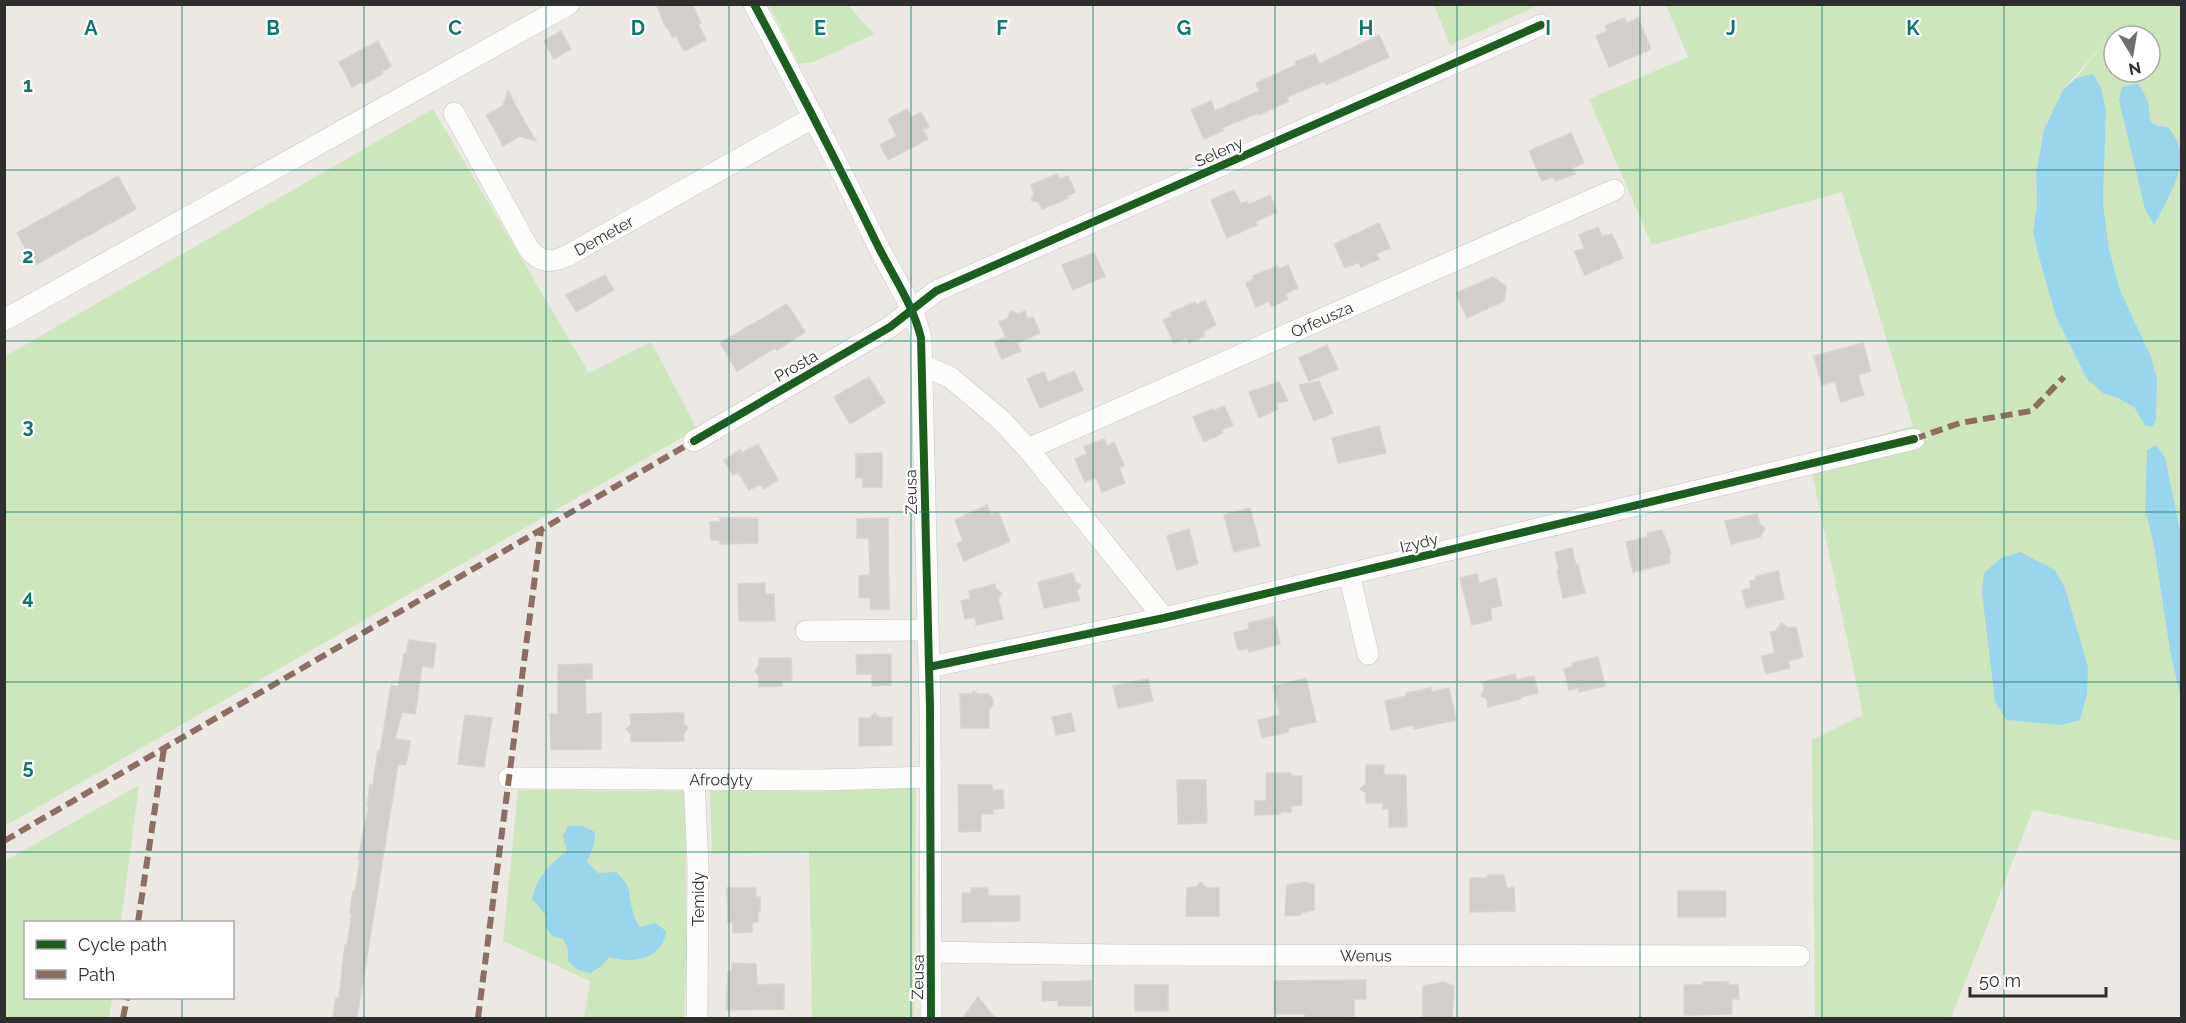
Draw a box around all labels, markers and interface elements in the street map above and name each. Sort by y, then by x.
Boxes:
text: A [84,16,98,40]
text: B [266,16,280,40]
text: C [448,16,462,40]
text: D [631,16,645,40]
text: E [814,16,826,40]
text: F [996,16,1008,40]
text: G [1177,16,1191,40]
text: H [1359,16,1373,40]
text: I [1545,16,1551,40]
text: J [1726,16,1736,40]
text: K [1906,16,1920,40]
north arrow [2102,24,2162,84]
text: N [2127,58,2143,79]
text: 1 [23,73,33,97]
street label: Seleny [1192,133,1246,171]
street label: Demeter [571,211,637,260]
text: 2 [22,244,34,268]
street label: Orfeusza [1288,297,1356,341]
street label: Prosta [771,346,821,386]
text: 3 [22,414,34,438]
street label: Zeusa [901,469,921,515]
street label: Izydy [1398,529,1440,557]
text: 4 [22,585,34,609]
text: 5 [22,755,34,779]
street label: Afrodyty [689,770,753,789]
street label: Temidy [689,872,708,926]
legend [24,921,234,999]
text: Cycle path [78,934,167,955]
street label: Wenus [1340,946,1392,965]
street label: Zeusa [908,954,928,1000]
scale bar [1970,960,2106,998]
text: Path [78,964,115,985]
text: 50 m [1979,970,2021,991]

